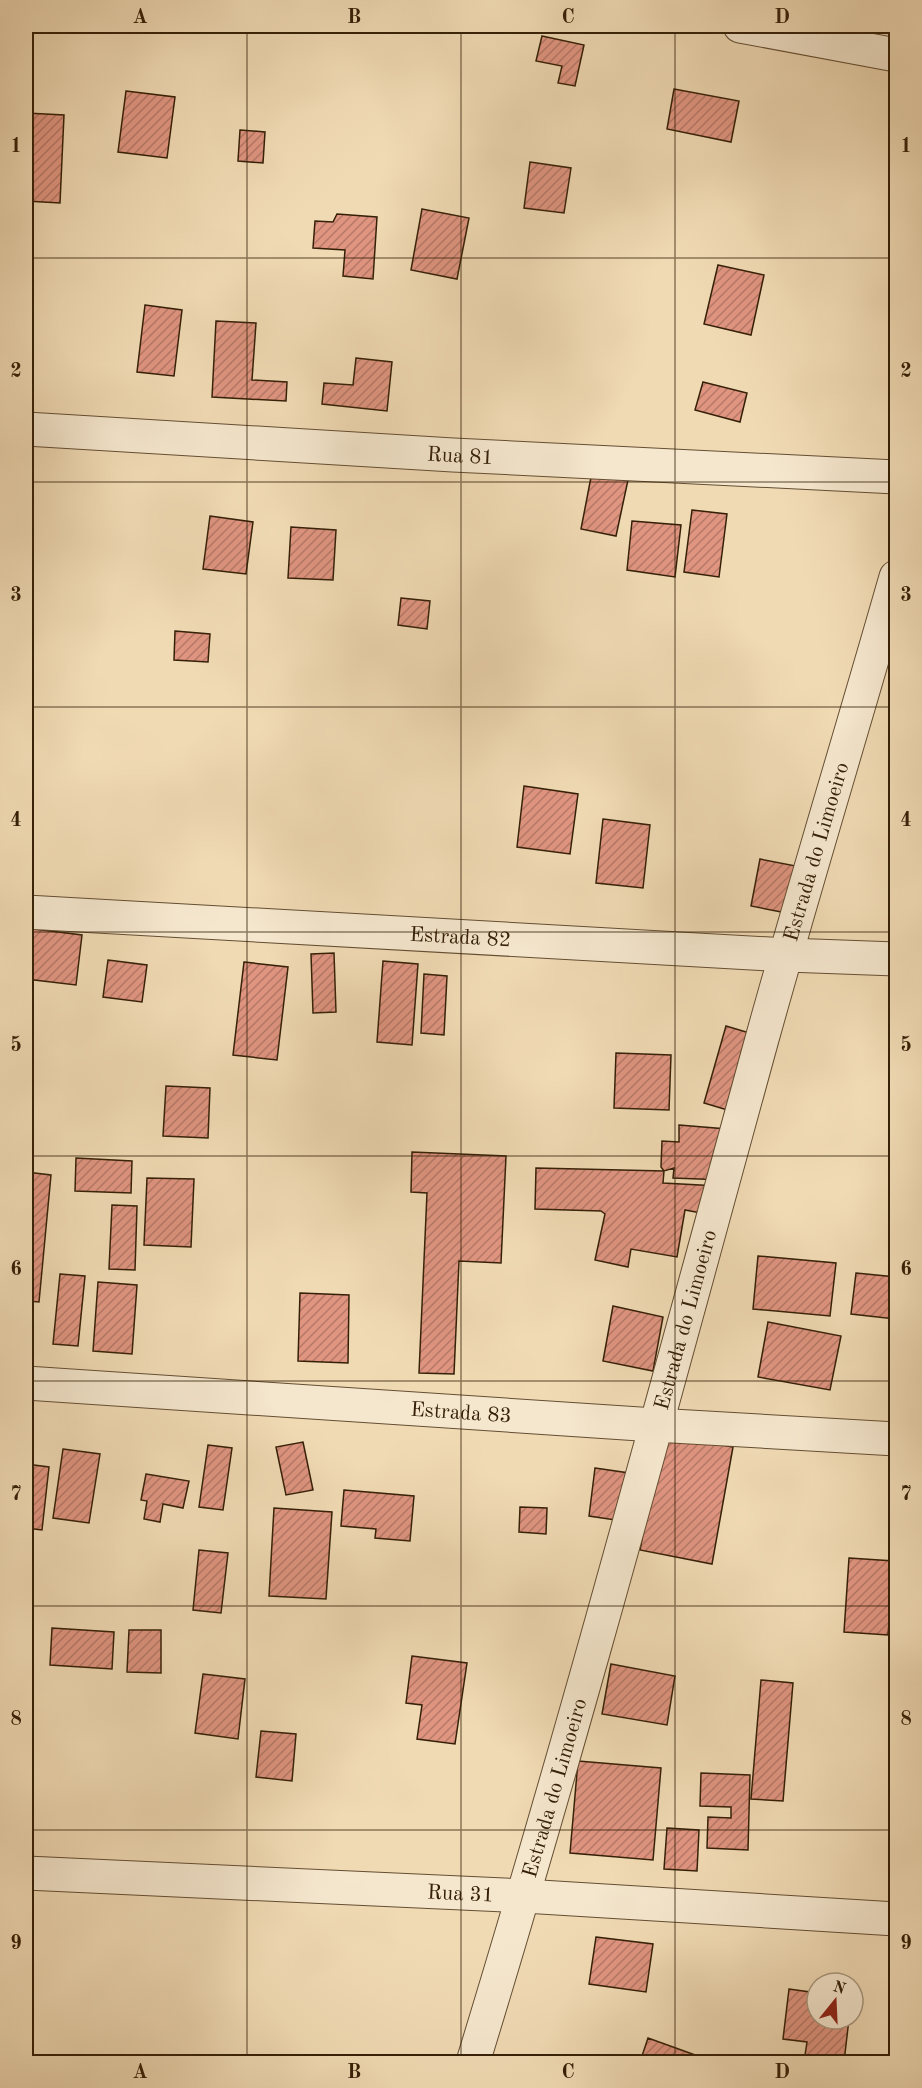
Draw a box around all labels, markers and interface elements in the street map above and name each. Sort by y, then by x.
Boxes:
text: A [132,8,148,28]
text: B [347,8,361,28]
text: C [561,8,575,28]
text: D [774,8,790,28]
text: 1 [10,137,22,157]
text: 1 [900,137,912,157]
text: 2 [10,362,22,382]
text: 2 [900,362,912,382]
street label: Rua 81 [426,444,494,469]
text: 3 [10,586,22,606]
text: 3 [900,586,912,606]
street label: Estrada do Limoeiro [781,760,853,944]
text: 4 [10,811,22,831]
text: 4 [900,811,912,831]
street label: Estrada 82 [409,925,512,951]
text: 5 [10,1035,22,1056]
text: 5 [900,1035,912,1056]
street label: Estrada do Limoeiro [652,1228,721,1413]
text: 6 [10,1260,22,1280]
text: 6 [900,1260,912,1280]
street label: Estrada 83 [410,1400,512,1427]
text: 7 [10,1485,22,1505]
text: 7 [900,1485,912,1505]
street label: Estrada do Limoeiro [520,1696,592,1880]
text: 8 [10,1710,22,1730]
text: 8 [900,1710,912,1730]
street label: Rua 31 [427,1883,494,1907]
text: 9 [10,1934,22,1954]
text: 9 [900,1934,912,1954]
north arrow [805,1971,865,2031]
text: N [831,1979,848,1998]
text: A [132,2063,148,2083]
text: B [347,2063,361,2083]
text: C [561,2063,575,2083]
text: D [774,2063,790,2083]

